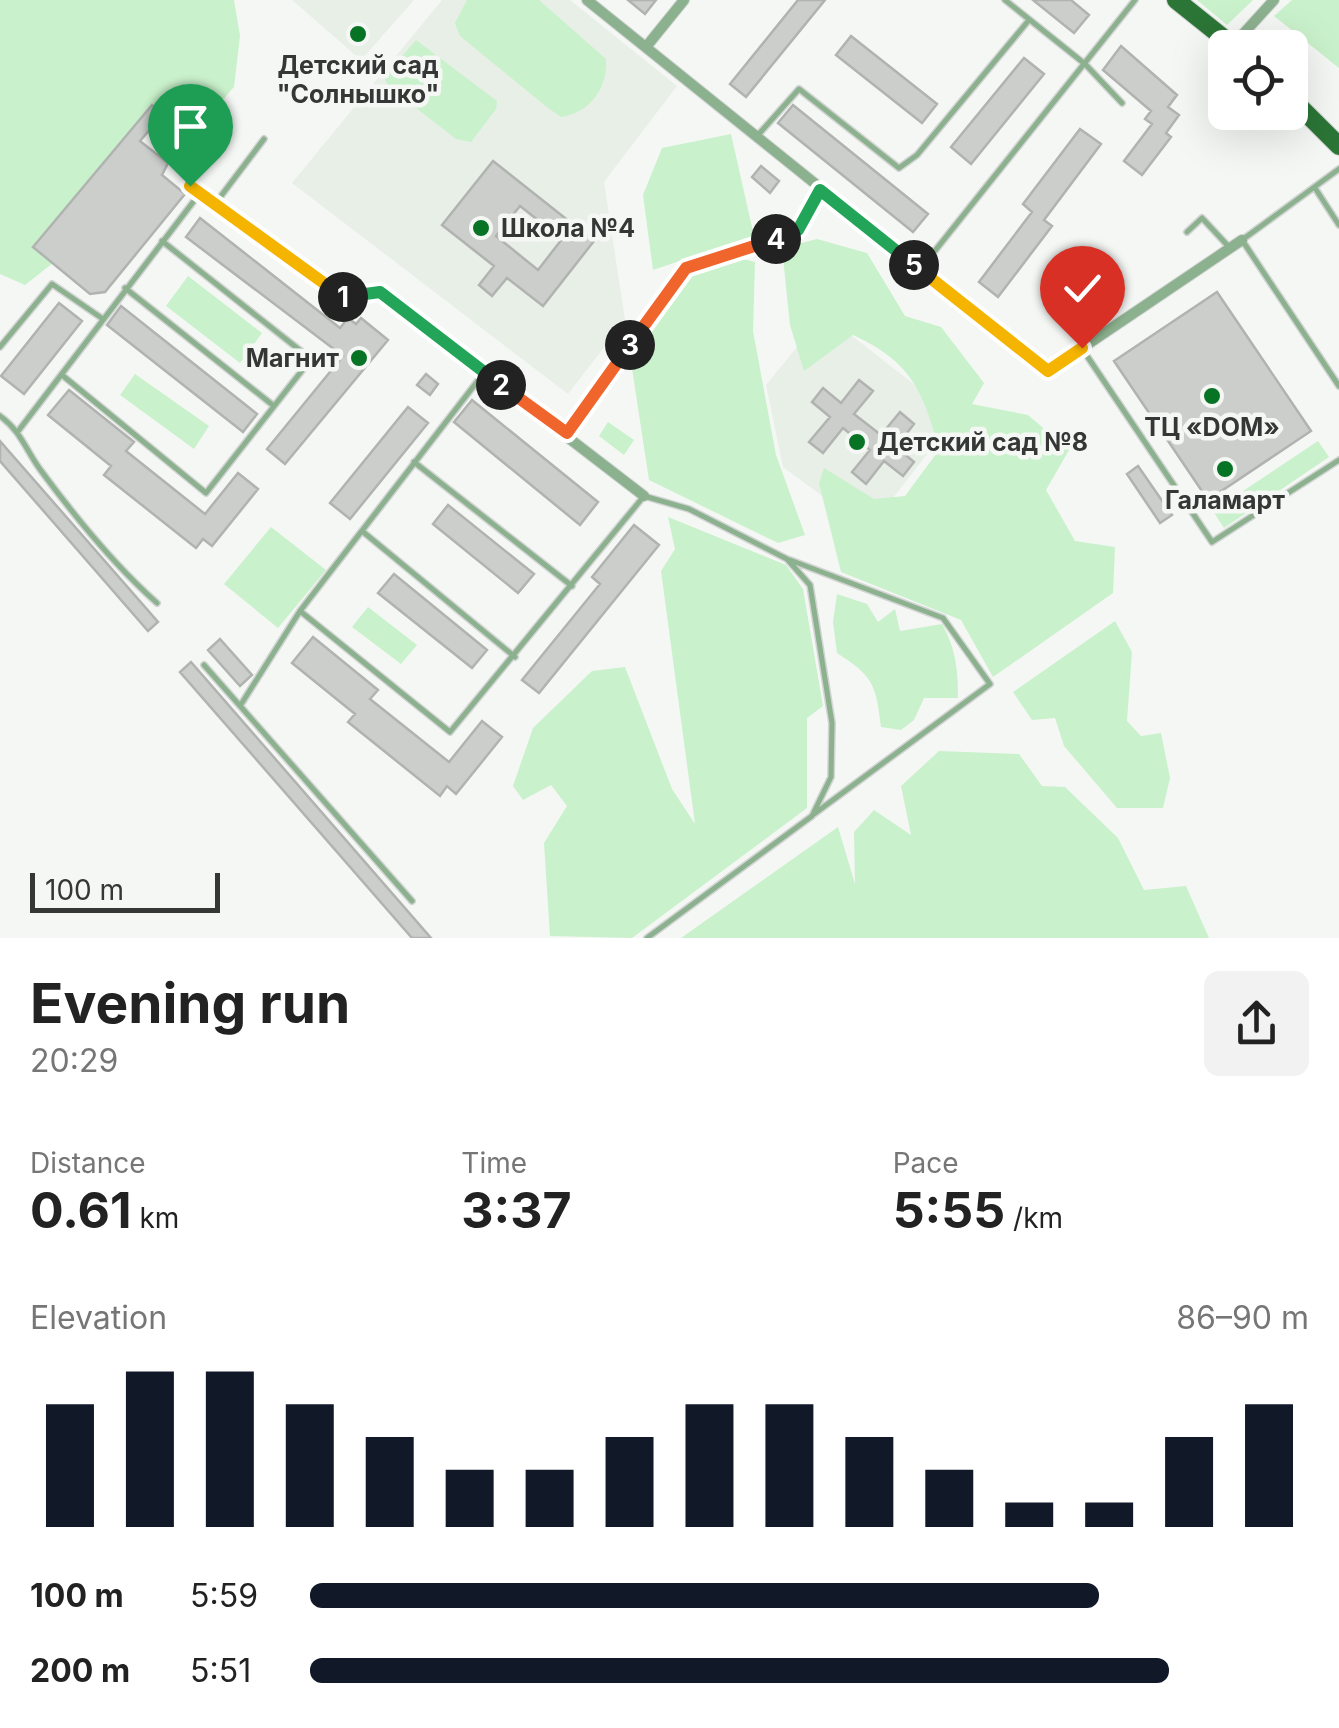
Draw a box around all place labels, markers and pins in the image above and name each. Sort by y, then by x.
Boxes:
marker: Детский сад "Солнышко" [347,23,369,45]
place label: Детский сад "Солнышко" [277,50,439,109]
pin [148,84,233,187]
place label: Школа №4 [501,213,635,243]
pin: 4 [751,214,801,264]
marker: Школа №4 [470,217,492,239]
pin: 5 [889,240,939,290]
pin [1040,246,1125,349]
pin: 1 [318,272,368,322]
pin: 3 [605,320,655,370]
place label: Магнит [246,343,339,373]
marker: Магнит [348,347,370,369]
pin: 2 [476,360,526,410]
marker: ТЦ «DOM» [1201,385,1223,407]
place label: ТЦ «DOM» [1144,412,1280,442]
place label: Детский сад №8 [877,427,1088,457]
marker: Детский сад №8 [846,431,868,453]
marker: Галамарт [1214,458,1236,480]
place label: Галамарт [1165,485,1285,515]

